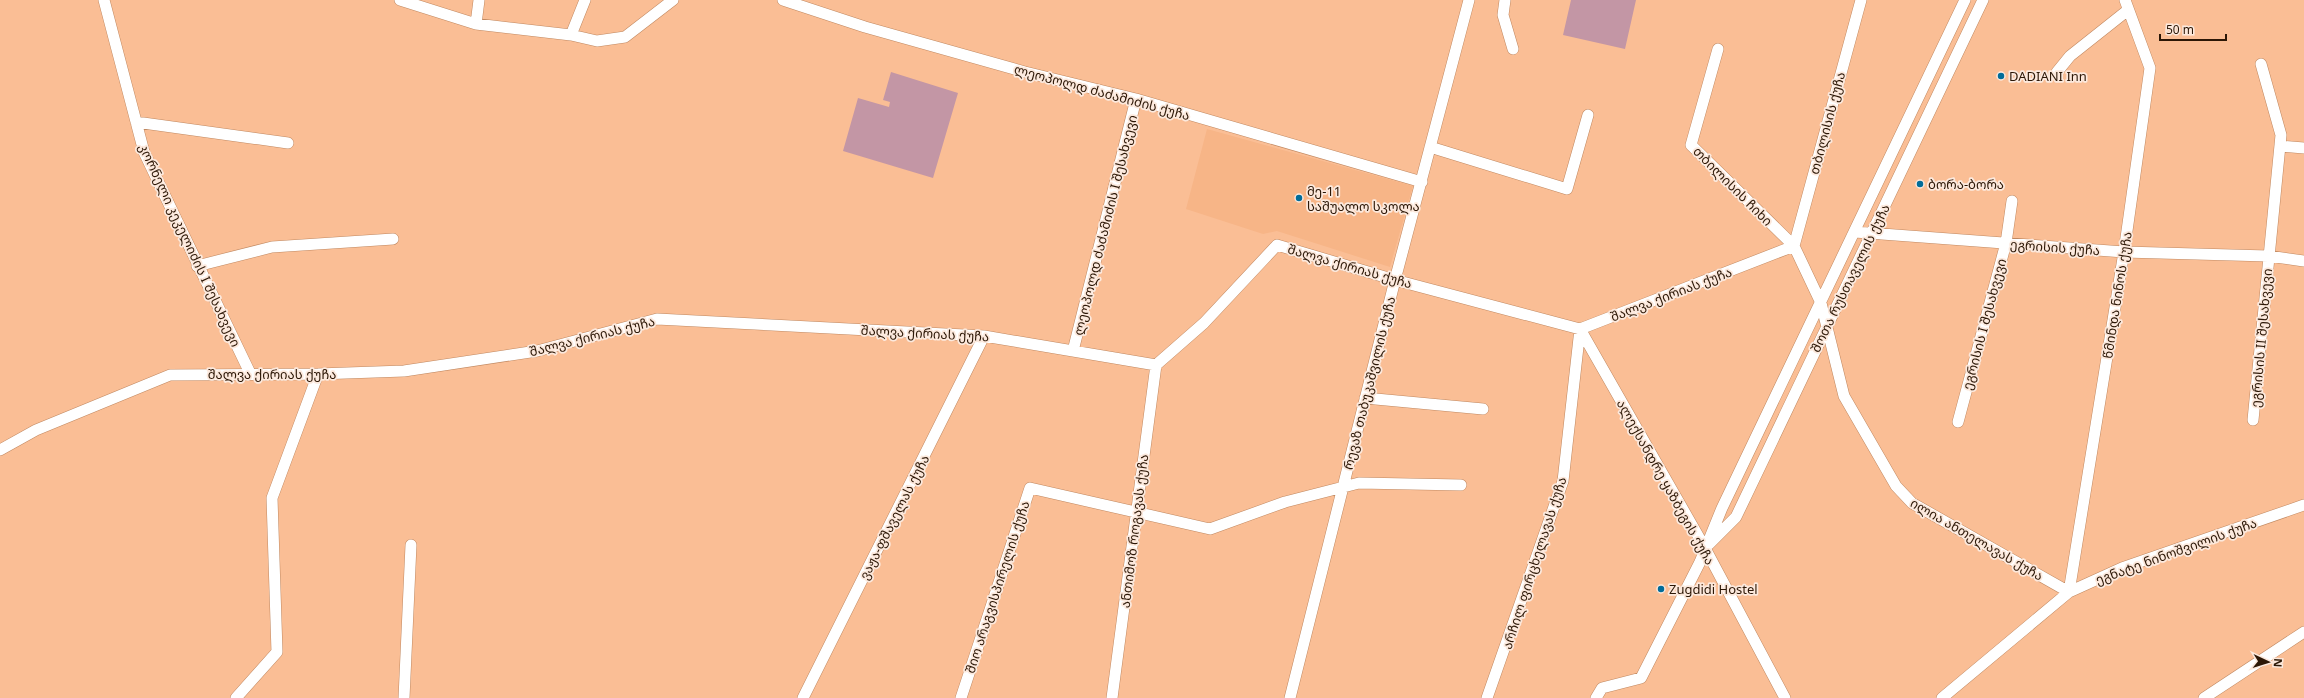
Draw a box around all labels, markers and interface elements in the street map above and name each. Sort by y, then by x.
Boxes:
scale bar [2160,16,2226,42]
text: 50 m [2166,21,2194,38]
street label: ლეოპოლდ ძაძამიძის ქუჩა [1012,60,1192,124]
place label: DADIANI Inn [2009,67,2087,85]
street label: თბილისის ქუჩა [1805,70,1849,176]
marker: DADIANI Inn [1996,71,2006,81]
street label: ლეოპოლდ ძაძამიძის I შესახვევი [1069,113,1141,337]
street label: კორნელი კეკელიძის I შესახვევი [135,140,245,350]
street label: თბილისის ჩიხი [1689,142,1777,230]
place label: ბორა-ბორა [1928,175,2004,193]
marker: ბორა-ბორა [1915,179,1925,189]
place label: მე-11 საშუალო სკოლა [1307,182,1420,215]
marker: მე-11 საშუალო სკოლა [1294,193,1304,203]
street label: შოთა რუსთაველის ქუჩა [1806,201,1894,355]
street label: წმინდა ნინოს ქუჩა [2098,230,2136,360]
street label: ეგრისის ქუჩა [2009,235,2101,259]
street label: შალვა ქირიას ქუჩა [1286,240,1414,292]
street label: ეგრისის I შესახვევი [1958,256,2010,392]
street label: შალვა ქირიას ქუჩა [1608,263,1734,325]
street label: ეგრისის II შესახვევი [2246,268,2276,408]
street label: რევაზ თაბუკაშვილის ქუჩა [1339,294,1399,472]
street label: შალვა ქირიას ქუჩა [527,312,657,360]
street label: შალვა ქირიას ქუჩა [860,321,990,345]
street label: შალვა ქირიას ქუჩა [208,365,336,383]
street label: ალექსანდრე ყაზბეგის ქუჩა [1613,396,1719,568]
street label: ვაჟა-ფშაველას ქუჩა [855,452,933,582]
street label: ანთიმოზ როგავას ქუჩა [1116,453,1152,609]
street label: არჩილ ფირცხელავას ქუჩა [1498,474,1570,652]
street label: ილია ანთელავას ქუჩა [1907,494,2047,584]
street label: შიო არაგვისპირელის ქუჩა [961,498,1033,676]
street label: ეგნატე ნინოშვილის ქუჩა [2093,513,2259,589]
place label: Zugdidi Hostel [1669,580,1758,598]
marker: Zugdidi Hostel [1656,584,1666,594]
north arrow [2248,642,2288,682]
text: N [2271,658,2286,668]

